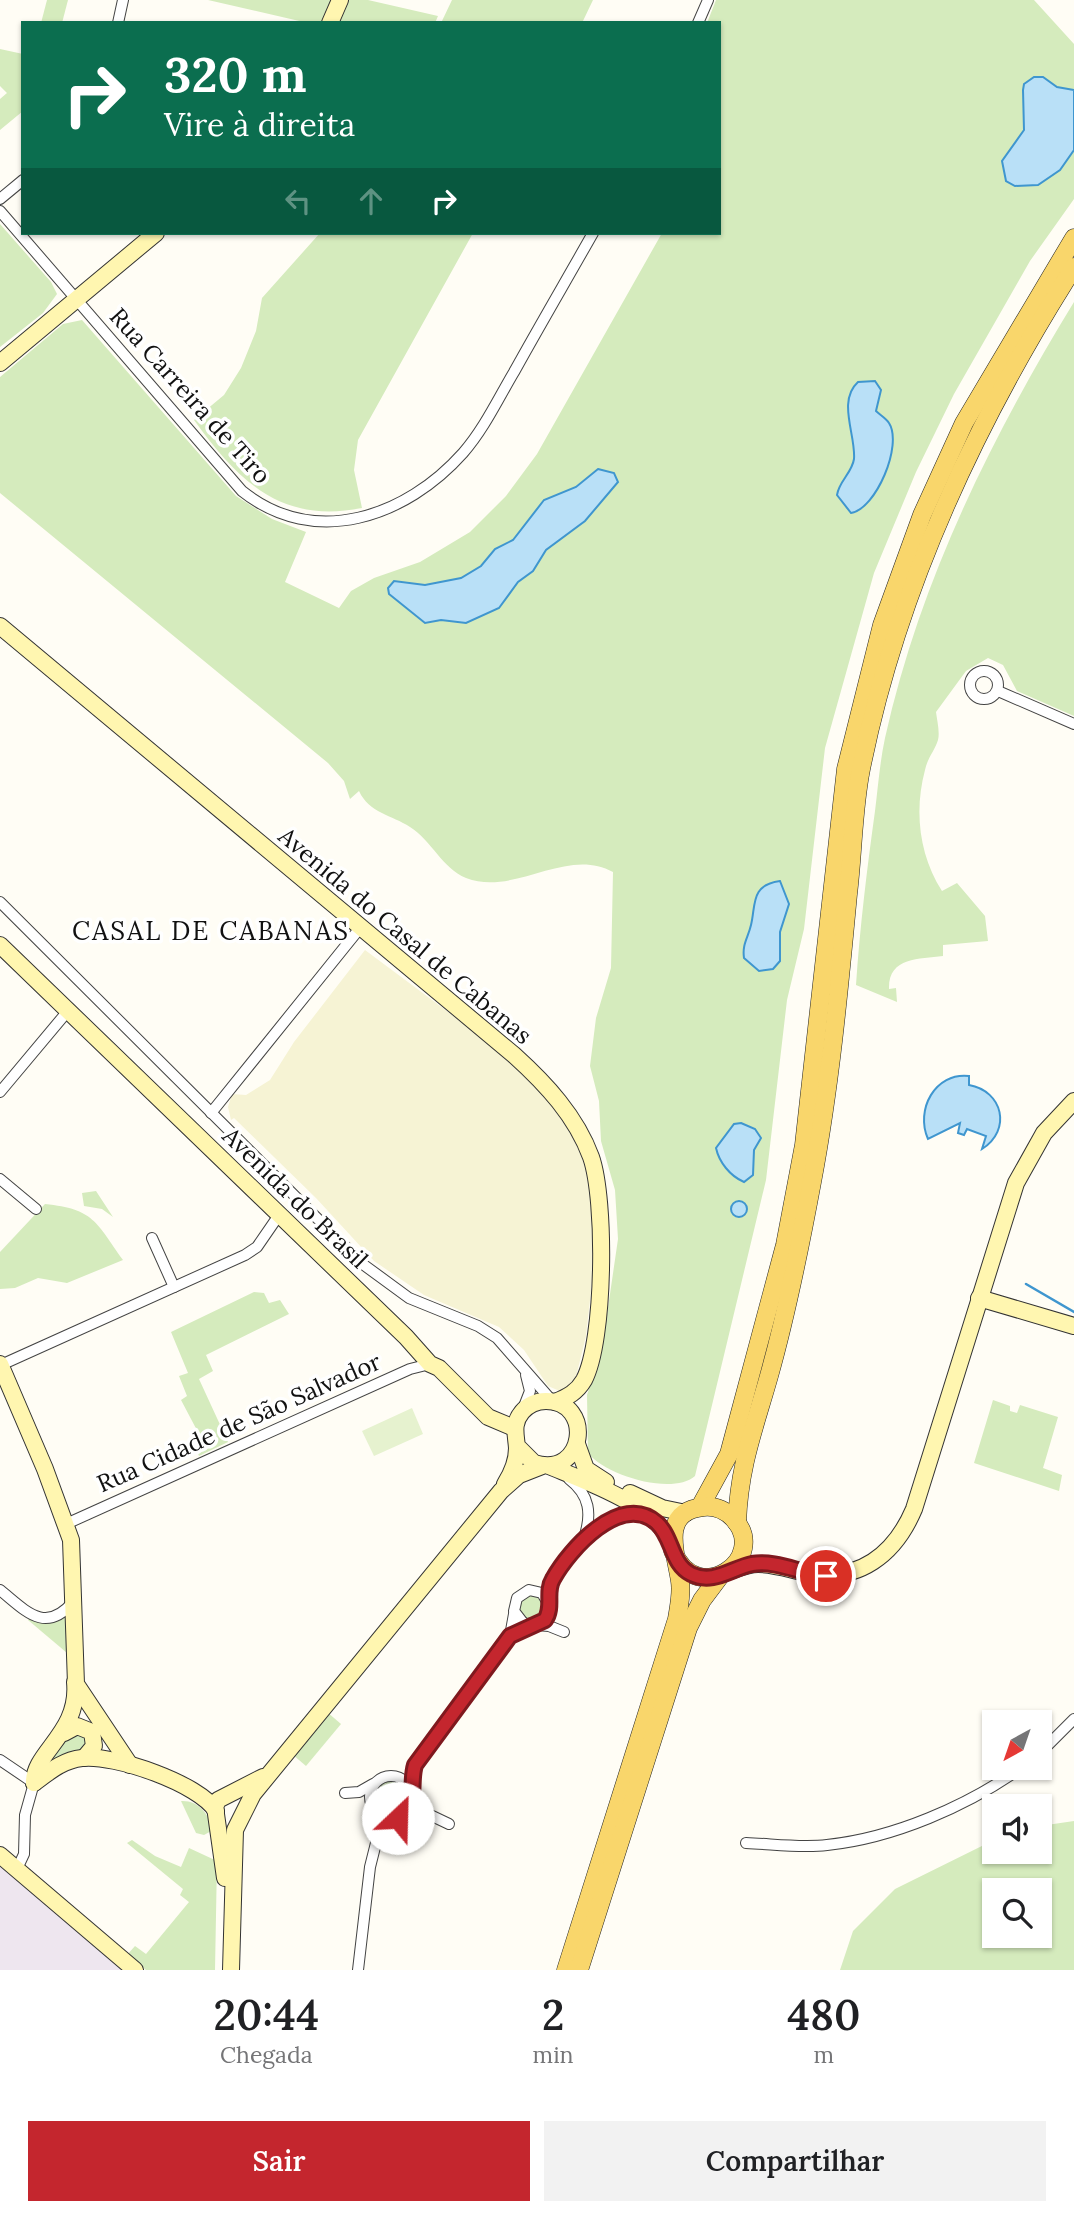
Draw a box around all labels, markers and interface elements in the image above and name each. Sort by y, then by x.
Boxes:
text: 320 m [164,43,307,105]
icon: right [49,49,140,140]
text: Vire à direita [164,104,355,145]
icon: left [279,182,317,220]
icon: ahead [352,182,390,220]
icon: right [425,182,463,220]
street label: Rua Carreira de Tiro [103,301,278,490]
street label: Avenida do Casal de Cabanas [272,820,538,1051]
district label: CASAL DE CABANAS [72,914,350,947]
street label: Avenida do Brasil [215,1120,375,1275]
street label: Rua Cidade de São Salvador [92,1346,386,1499]
pin [796,1546,856,1606]
icon: arrive [807,1557,845,1595]
north arrow [982,1710,1052,1780]
map controls [982,1710,1052,1948]
position arrow [361,1781,435,1855]
button: sound [982,1794,1052,1864]
button: search [982,1878,1052,1948]
text: 20:44 [214,1988,319,2042]
text: 2 [542,1988,564,2042]
text: 480 [787,1988,860,2042]
text: Chegada [220,2040,313,2069]
text: min [533,2040,574,2069]
text: m [814,2040,834,2069]
button: Sair [28,2121,530,2201]
button: Compartilhar [544,2121,1046,2201]

